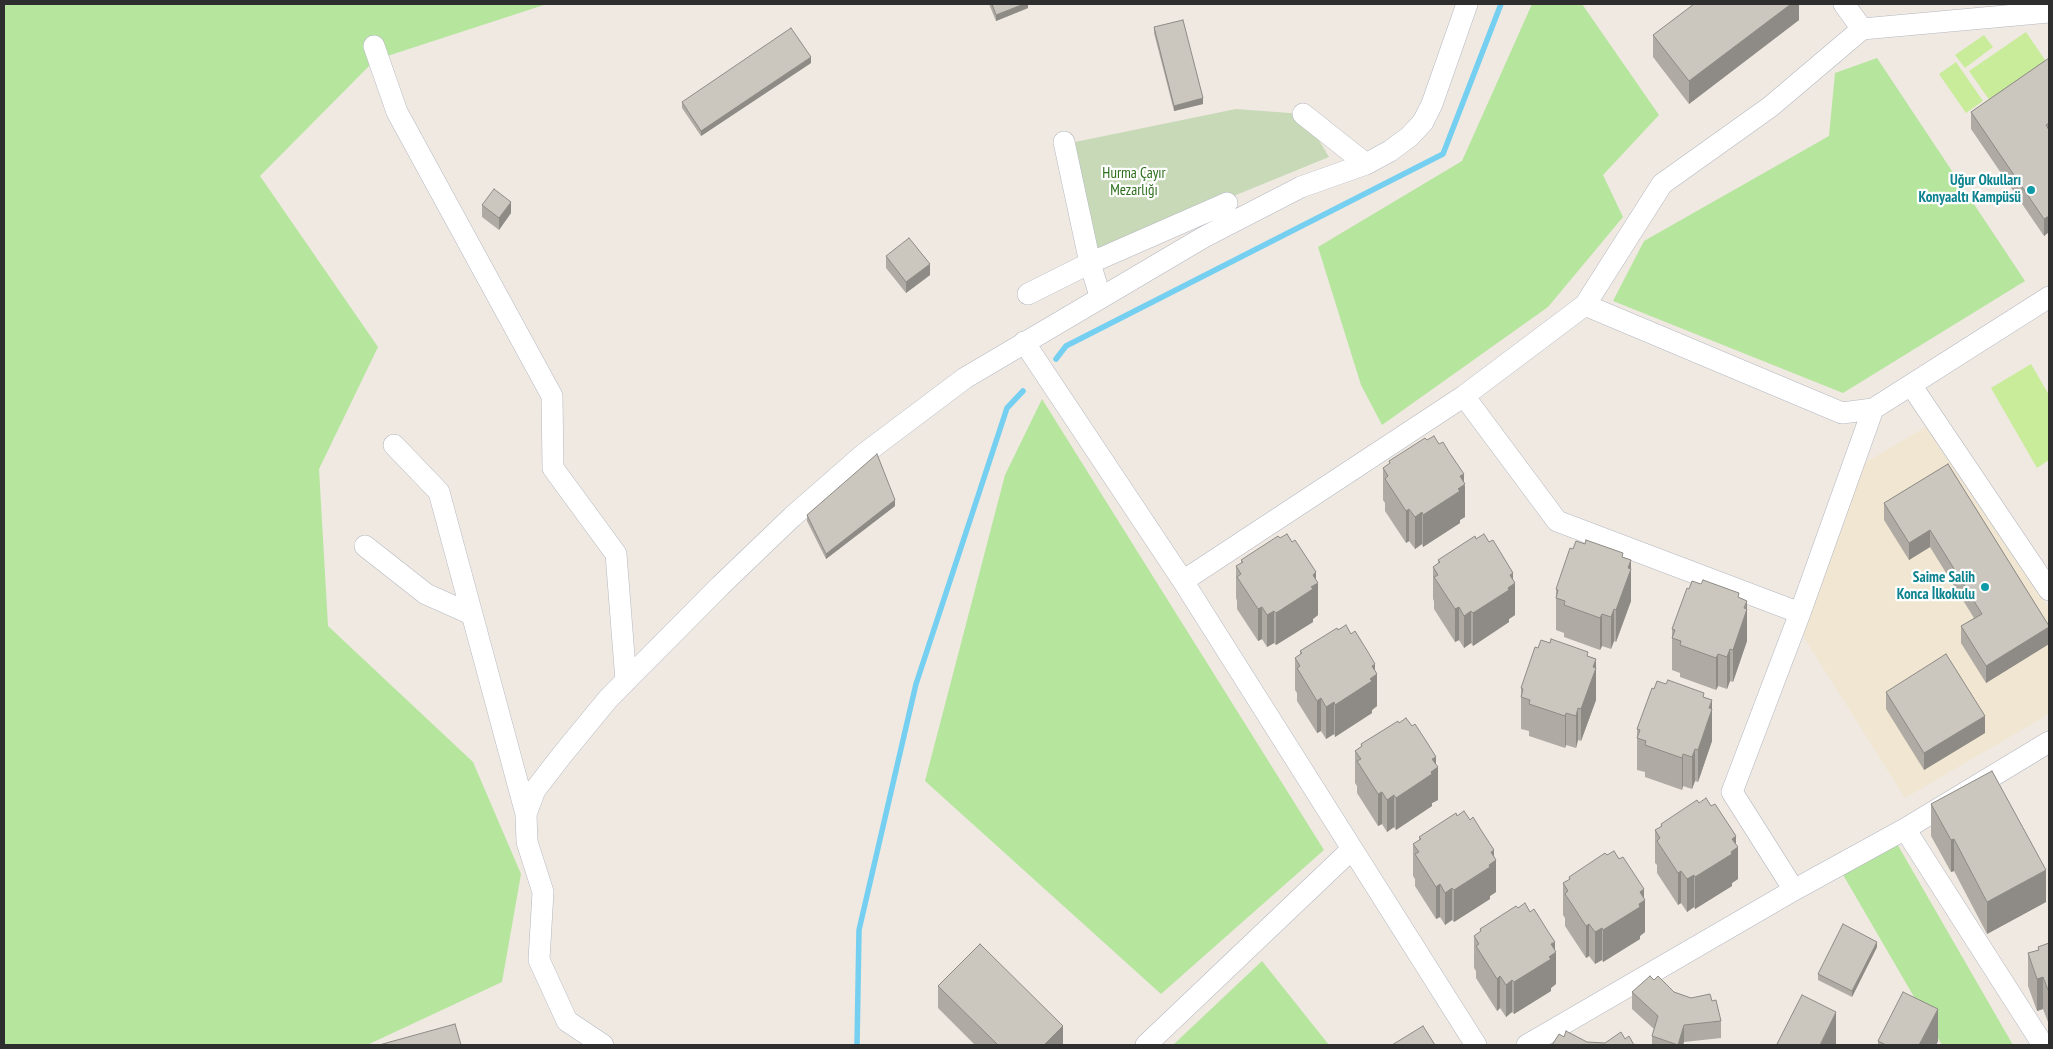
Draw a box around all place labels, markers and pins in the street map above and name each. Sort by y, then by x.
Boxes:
place label: Uğur Okulları Konyaaltı Kampüsü [1919,172,2021,207]
marker: Uğur Okulları Konyaaltı Kampüsü [2025,184,2037,196]
place label: Saime Salih Konca İlkokulu [1897,569,1975,604]
marker: Saime Salih Konca İlkokulu [1979,581,1991,593]

